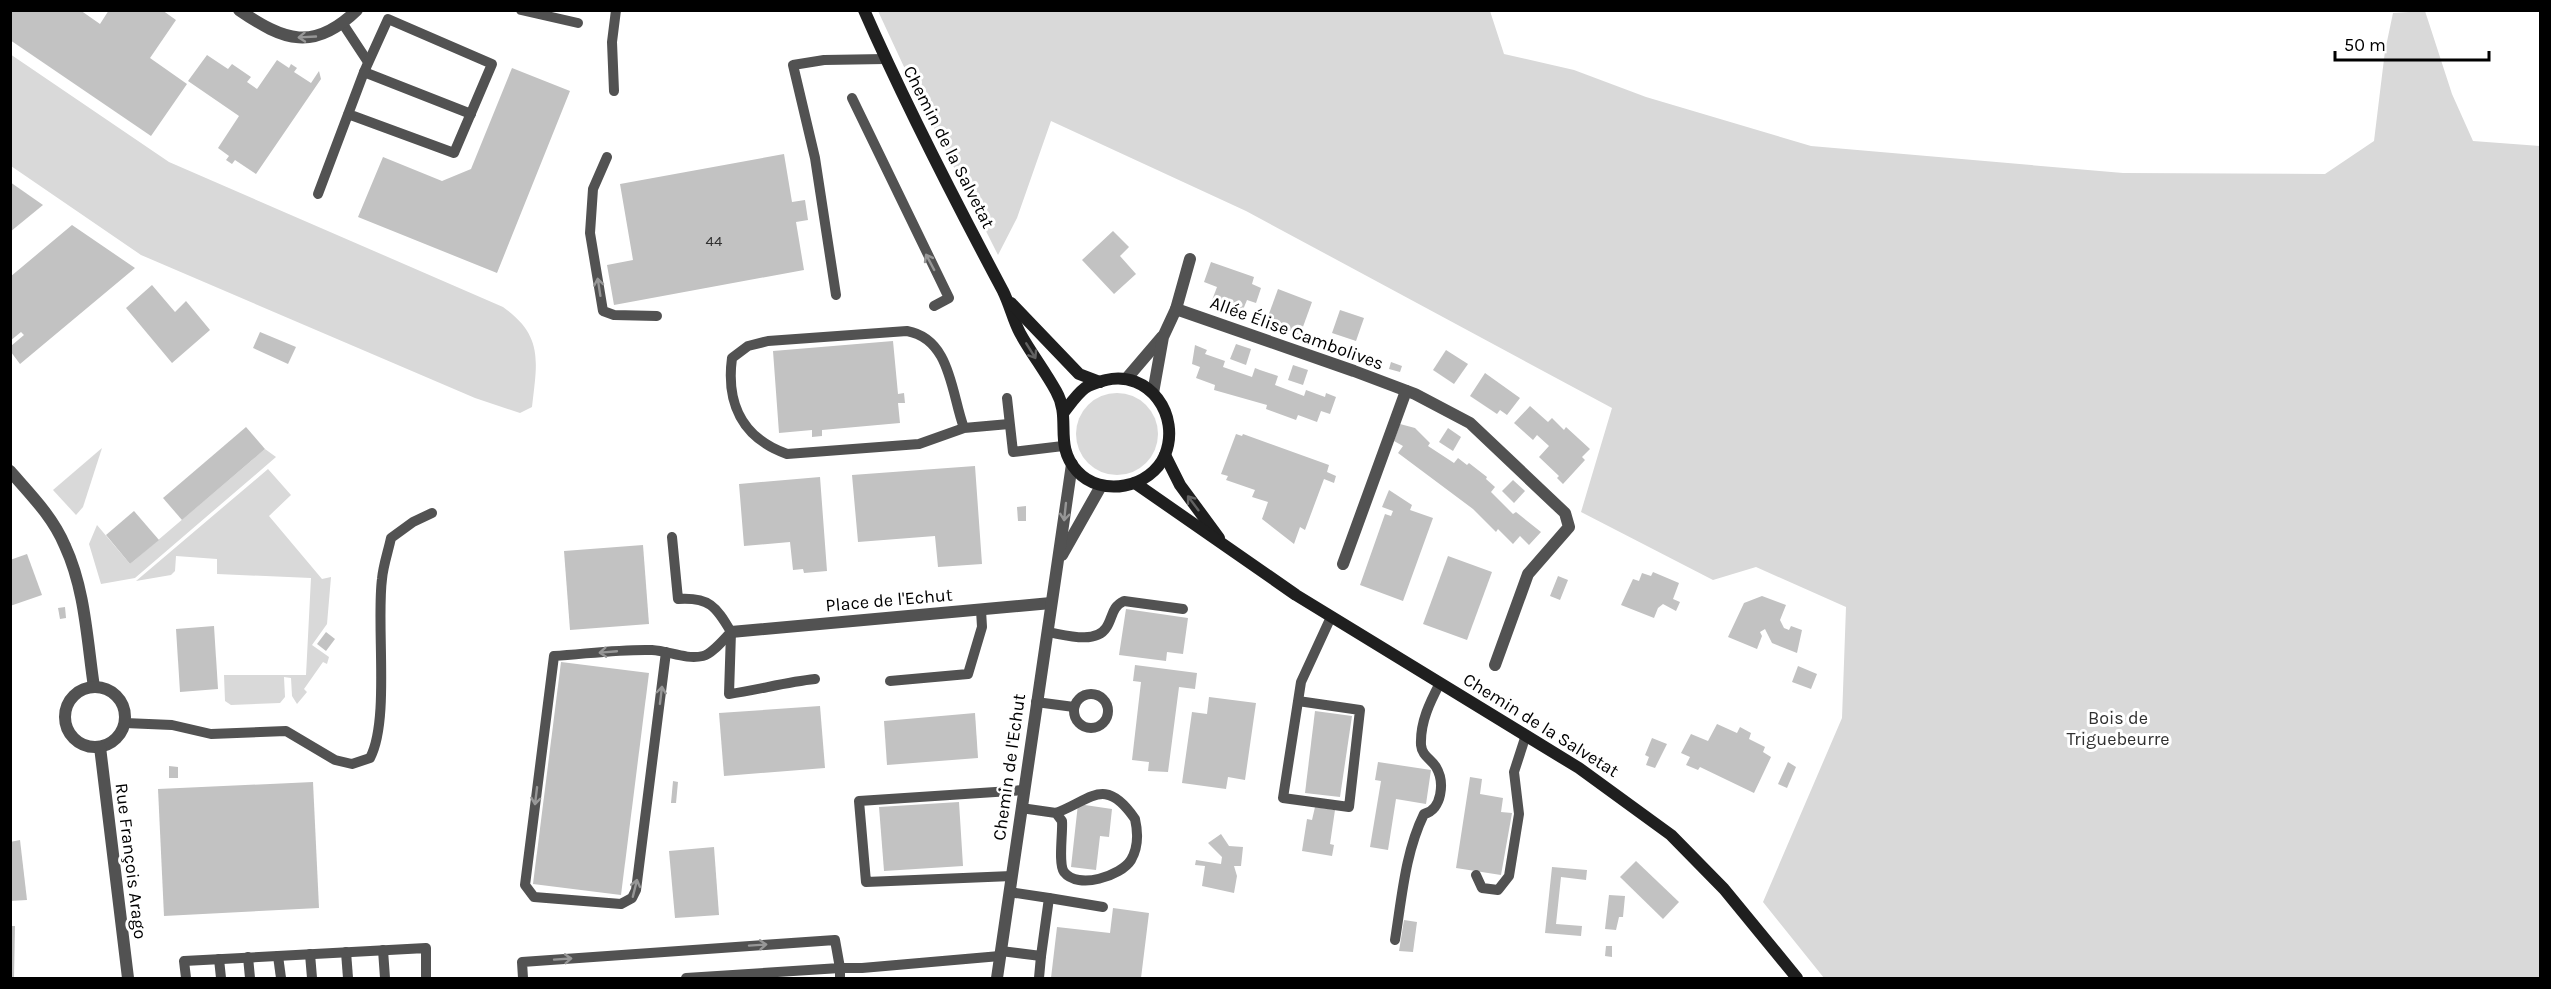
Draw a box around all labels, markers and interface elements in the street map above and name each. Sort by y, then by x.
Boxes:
scale bar [2335,24,2490,62]
one-way arrow [298,32,318,43]
text: 50 m [2344,34,2386,56]
street label: Chemin de la Salvetat [898,62,1000,232]
house number: 44 [706,232,723,250]
one-way arrow [924,254,936,271]
one-way arrow [593,278,604,297]
street label: Allée Élise Cambolives [1207,290,1387,375]
one-way arrow [1026,342,1038,359]
one-way arrow [1187,496,1199,512]
one-way arrow [1059,502,1070,522]
street label: Place de l'Echut [825,583,954,617]
one-way arrow [599,647,618,658]
street label: Chemin de la Salvetat [1459,668,1623,782]
one-way arrow [655,685,666,705]
street label: Chemin de l'Echut [988,692,1030,842]
park label: Bois de Triguebeurre [2067,707,2169,750]
street label: Rue François Arago [111,782,151,940]
one-way arrow [531,786,542,806]
one-way arrow [629,878,641,897]
one-way arrow [748,940,768,951]
one-way arrow [553,953,573,964]

